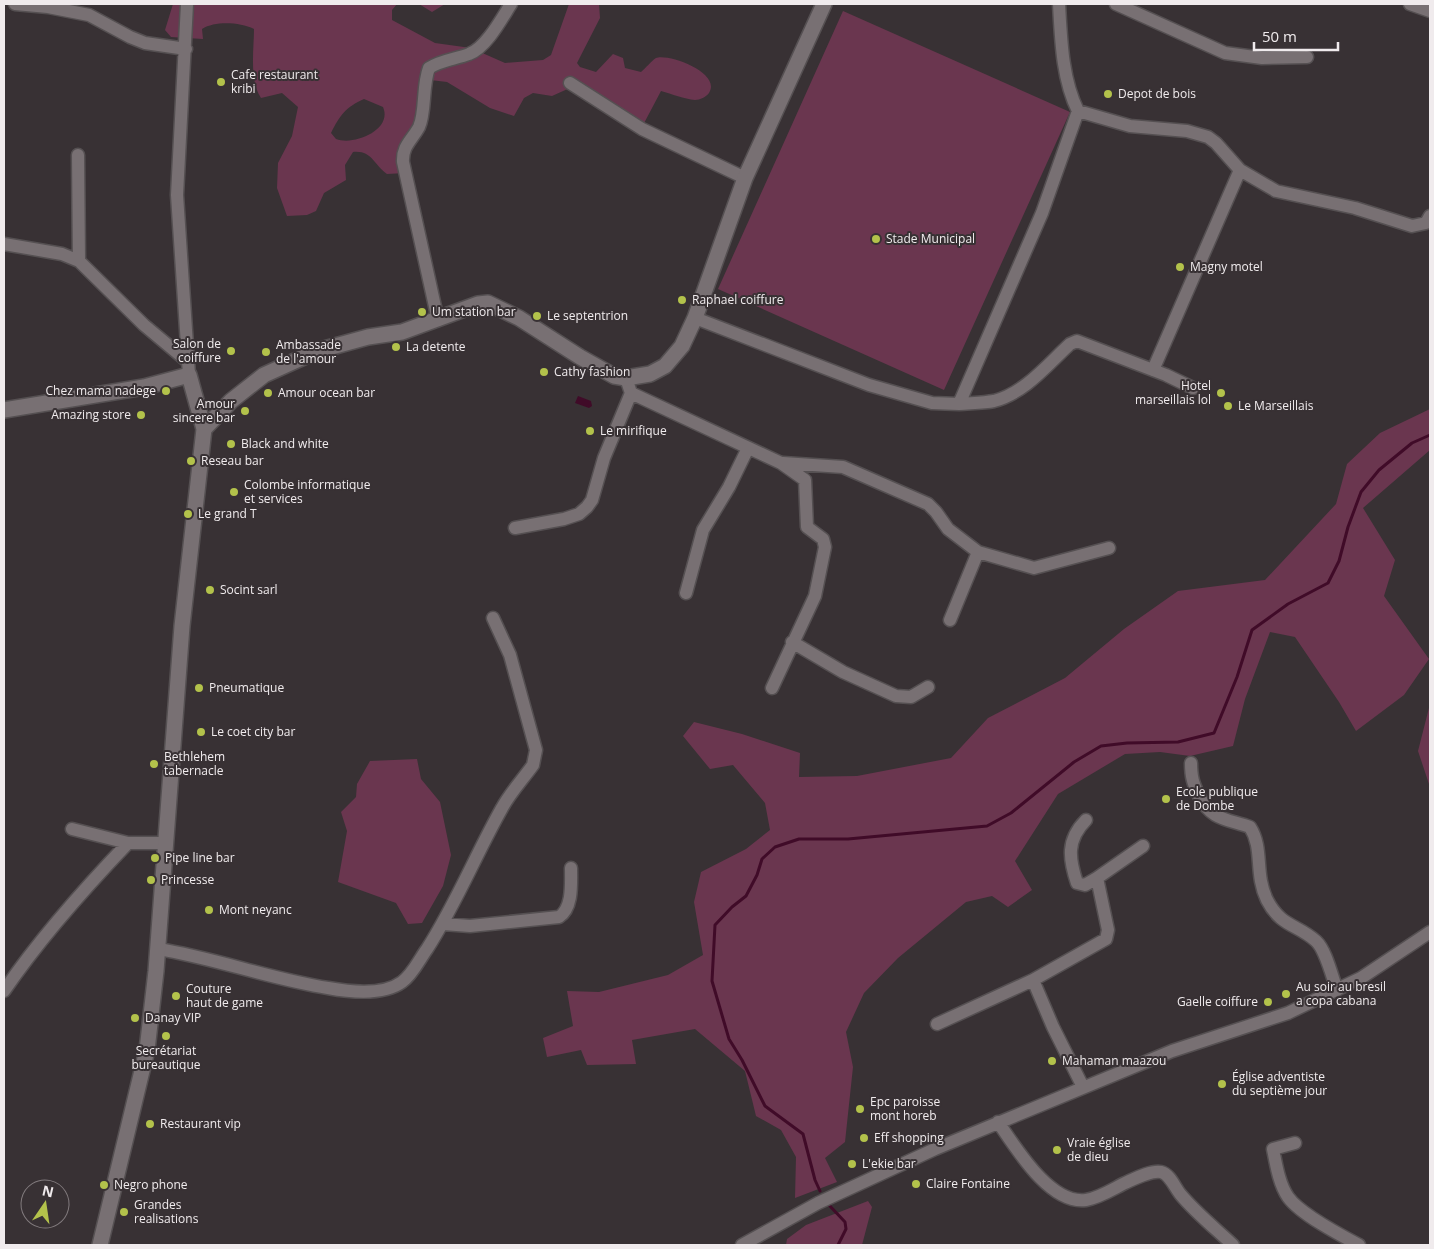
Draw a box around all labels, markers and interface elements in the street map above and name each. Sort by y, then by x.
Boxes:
scale bar [1254,20,1338,52]
text: 50 m [1262,26,1297,46]
place label: Cafe restaurant kribi [231,66,318,97]
marker: Cafe restaurant kribi [215,76,227,88]
place label: Depot de bois [1118,85,1196,102]
marker: Depot de bois [1102,88,1114,100]
place label: Stade Municipal [886,230,975,247]
marker: Stade Municipal [870,233,882,245]
place label: Magny motel [1190,258,1263,275]
marker: Magny motel [1174,261,1186,273]
place label: Raphael coiffure [692,291,784,308]
marker: Raphael coiffure [676,294,688,306]
place label: Um station bar [432,303,516,320]
marker: Um station bar [416,306,428,318]
place label: Le septentrion [547,307,628,324]
marker: Le septentrion [531,310,543,322]
place label: Salon de coiffure [173,335,221,366]
place label: Ambassade de l'amour [276,336,341,367]
place label: La detente [406,338,466,355]
marker: La detente [390,341,402,353]
marker: Salon de coiffure [225,345,237,357]
marker: Ambassade de l'amour [260,346,272,358]
place label: Cathy fashion [554,363,630,380]
marker: Cathy fashion [538,366,550,378]
place label: Hotel marseillais lol [1135,377,1211,408]
place label: Chez mama nadege [46,382,156,399]
place label: Amour ocean bar [278,384,375,401]
marker: Chez mama nadege [160,385,172,397]
marker: Amour ocean bar [262,387,274,399]
marker: Hotel marseillais lol [1215,387,1227,399]
place label: Amour sincere bar [173,395,235,426]
place label: Le Marseillais [1238,397,1314,414]
marker: Le Marseillais [1222,400,1234,412]
marker: Amour sincere bar [239,405,251,417]
place label: Amazing store [51,406,131,423]
marker: Amazing store [135,409,147,421]
place label: Le mirifique [600,422,667,439]
marker: Le mirifique [584,425,596,437]
place label: Black and white [241,435,329,452]
marker: Black and white [225,438,237,450]
place label: Reseau bar [201,452,264,469]
marker: Reseau bar [185,455,197,467]
place label: Colombe informatique et services [244,476,371,507]
marker: Colombe informatique et services [228,486,240,498]
place label: Le grand T [198,505,257,522]
marker: Le grand T [182,508,194,520]
place label: Socint sarl [220,581,278,598]
marker: Socint sarl [204,584,216,596]
place label: Pneumatique [209,679,284,696]
marker: Pneumatique [193,682,205,694]
place label: Le coet city bar [211,723,295,740]
marker: Le coet city bar [195,726,207,738]
place label: Bethlehem tabernacle [164,748,225,779]
marker: Bethlehem tabernacle [148,758,160,770]
place label: Ecole publique de Dombe [1176,783,1258,814]
marker: Ecole publique de Dombe [1160,793,1172,805]
place label: Pipe line bar [165,849,235,866]
marker: Pipe line bar [149,852,161,864]
place label: Princesse [161,871,214,888]
marker: Princesse [145,874,157,886]
place label: Mont neyanc [219,901,292,918]
marker: Mont neyanc [203,904,215,916]
place label: Au soir au bresil a copa cabana [1296,978,1386,1009]
place label: Couture haut de game [186,980,263,1011]
marker: Au soir au bresil a copa cabana [1280,988,1292,1000]
marker: Couture haut de game [170,990,182,1002]
place label: Gaelle coiffure [1177,993,1258,1010]
marker: Gaelle coiffure [1262,996,1274,1008]
place label: Danay VIP [145,1009,201,1026]
marker: Danay VIP [129,1012,141,1024]
marker: Secrétariat bureautique [160,1030,172,1042]
place label: Secrétariat bureautique [131,1042,201,1073]
place label: Mahaman maazou [1062,1052,1166,1069]
marker: Mahaman maazou [1046,1055,1058,1067]
place label: Église adventiste du septième jour [1232,1068,1327,1099]
marker: Église adventiste du septième jour [1216,1078,1228,1090]
place label: Epc paroisse mont horeb [870,1093,940,1124]
marker: Epc paroisse mont horeb [854,1103,866,1115]
place label: Restaurant vip [160,1115,241,1132]
marker: Restaurant vip [144,1118,156,1130]
place label: Eff shopping [874,1129,944,1146]
marker: Eff shopping [858,1132,870,1144]
place label: Vraie église de dieu [1067,1134,1131,1165]
marker: Vraie église de dieu [1051,1144,1063,1156]
place label: L'ekie bar [862,1155,916,1172]
marker: L'ekie bar [846,1158,858,1170]
place label: Claire Fontaine [926,1175,1010,1192]
place label: Negro phone [114,1176,188,1193]
marker: Claire Fontaine [910,1178,922,1190]
north arrow [20,1179,70,1229]
marker: Negro phone [98,1179,110,1191]
text: N [40,1180,56,1201]
place label: Grandes realisations [134,1196,199,1227]
marker: Grandes realisations [118,1206,130,1218]

